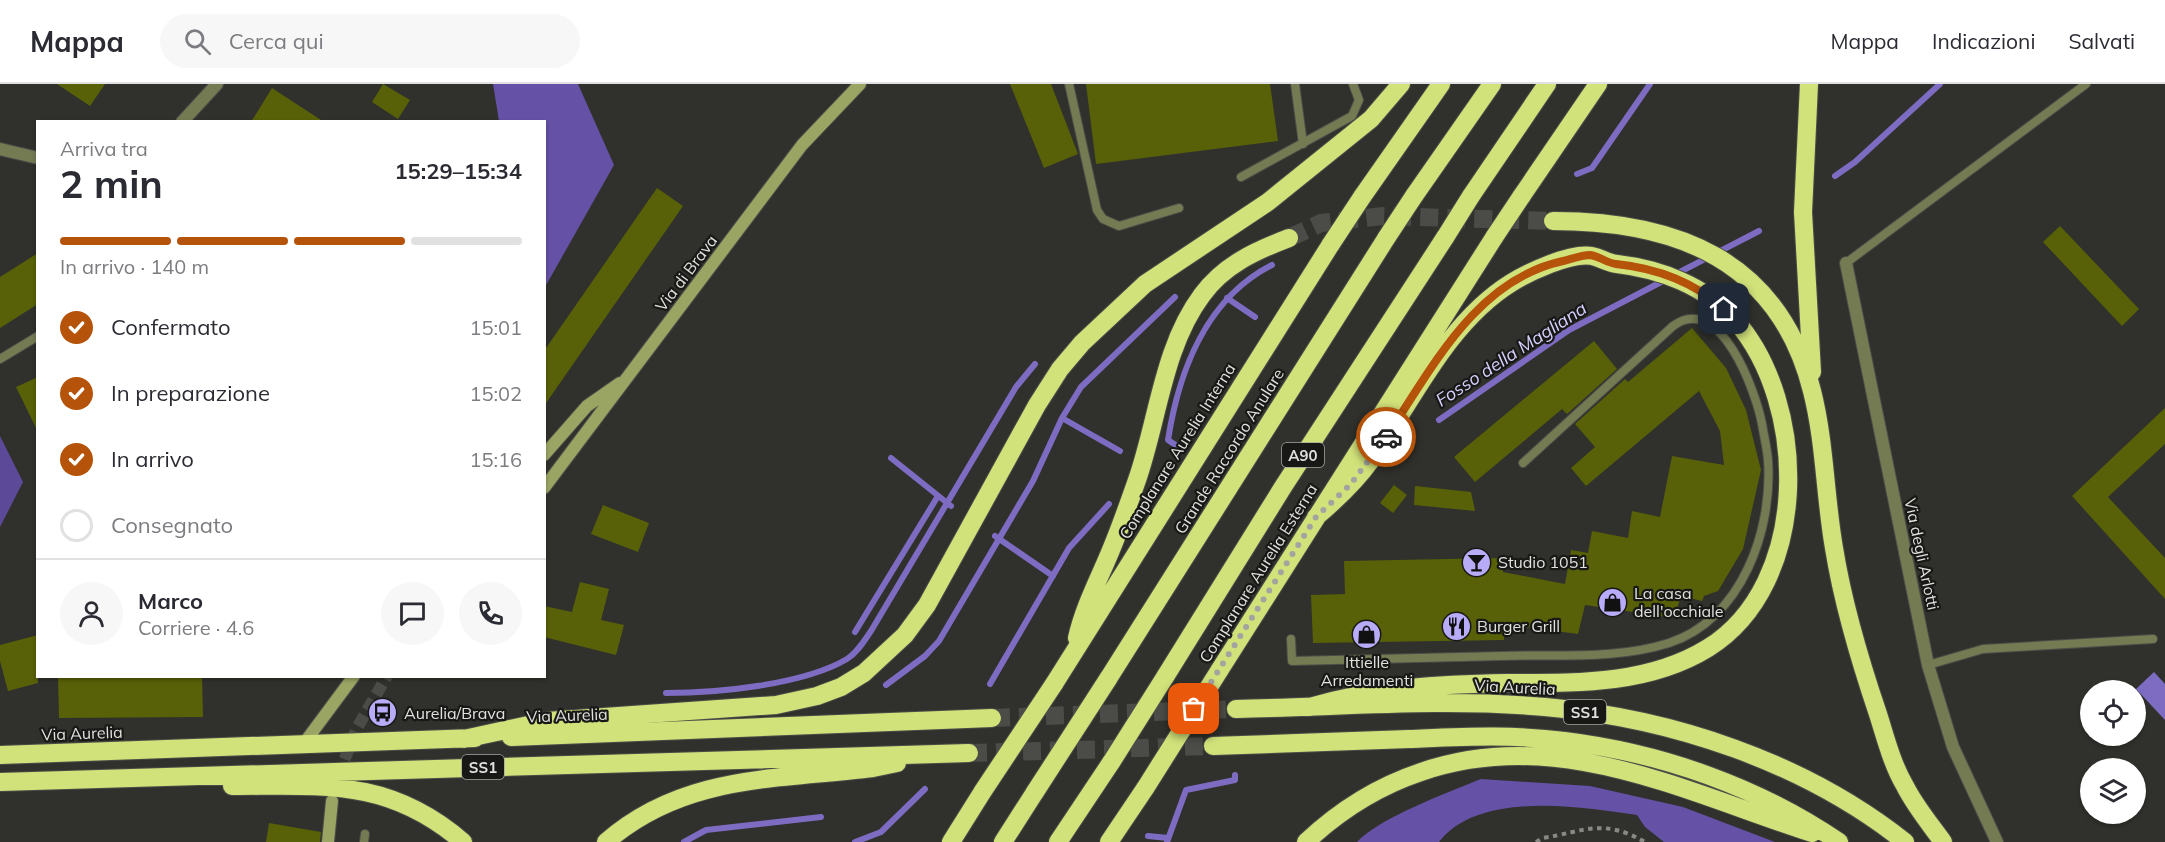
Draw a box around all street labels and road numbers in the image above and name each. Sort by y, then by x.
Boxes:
street label: Via di Brava [651,231,721,315]
street label: Complanare Aurelia Interna [1115,359,1239,543]
street label: Grande Raccordo Anulare [1170,365,1288,537]
road number: A90 [1282,443,1324,467]
street label: Complanare Aurelia Esterna [1195,480,1321,666]
street label: Via degli Arlotti [1900,496,1944,612]
street label: Via Aurelia [1474,675,1556,699]
road number: SS1 [1564,700,1606,724]
street label: Via Aurelia [526,704,608,726]
street label: Via Aurelia [41,722,123,744]
road number: SS1 [462,755,504,779]

